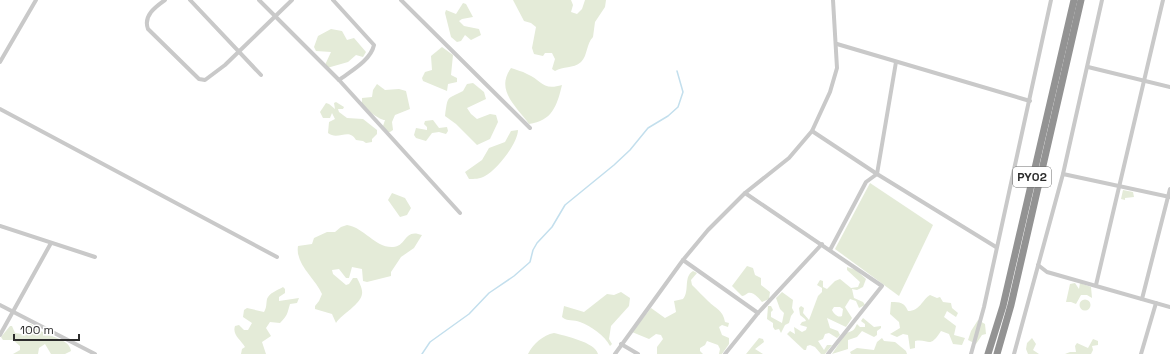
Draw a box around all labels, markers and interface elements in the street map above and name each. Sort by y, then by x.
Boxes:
road number: PY02 [1013,167,1051,187]
scale bar [14,316,79,342]
text: 100 m [20,322,54,338]

